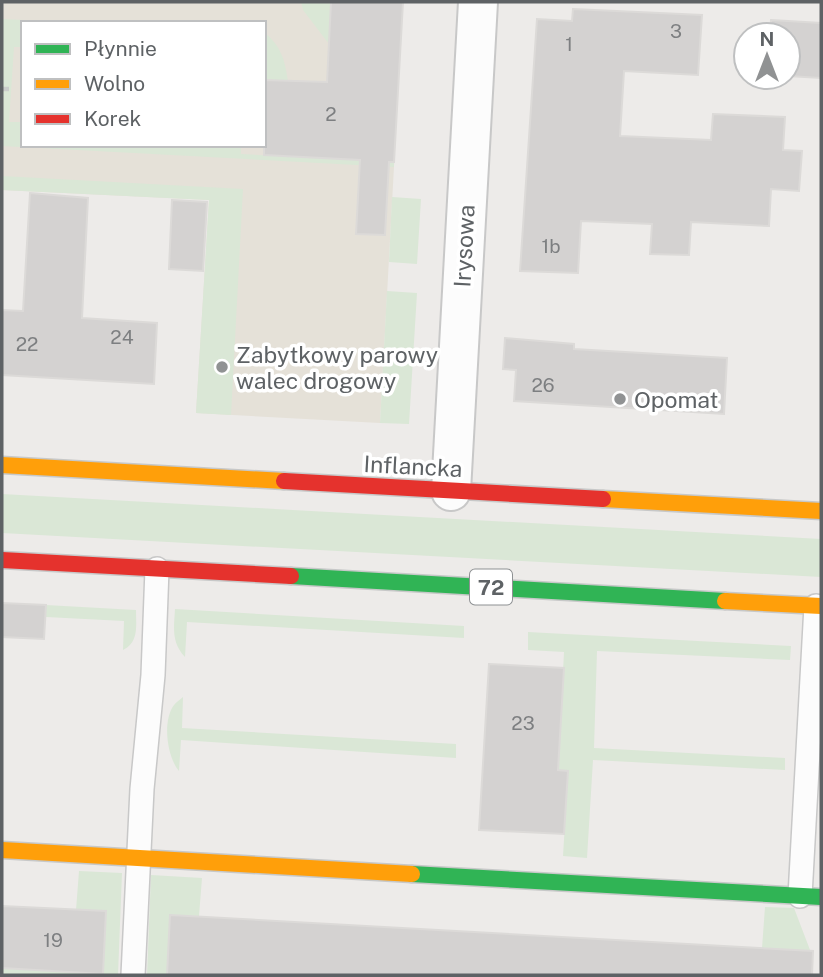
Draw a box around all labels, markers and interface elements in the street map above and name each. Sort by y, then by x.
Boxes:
house number: 3 [670,20,682,42]
legend [21,21,266,147]
north arrow [732,21,802,91]
text: N [760,28,774,50]
house number: 1 [565,33,573,55]
text: Płynnie [84,36,157,61]
text: Wolno [84,71,145,96]
house number: 2 [325,103,337,125]
text: Korek [84,106,142,131]
street label: Irysowa [448,204,480,288]
house number: 1b [541,235,561,257]
house number: 24 [110,326,134,348]
house number: 22 [16,333,38,355]
place label: Zabytkowy parowy walec drogowy [236,341,438,394]
marker: Zabytkowy parowy walec drogowy [214,359,230,375]
house number: 26 [531,374,555,396]
place label: Opomat [634,386,718,413]
marker: Opomat [612,391,628,407]
street label: Inflancka [363,450,463,482]
road number: 72 [470,570,512,604]
house number: 23 [511,712,535,734]
house number: 19 [43,929,63,951]

